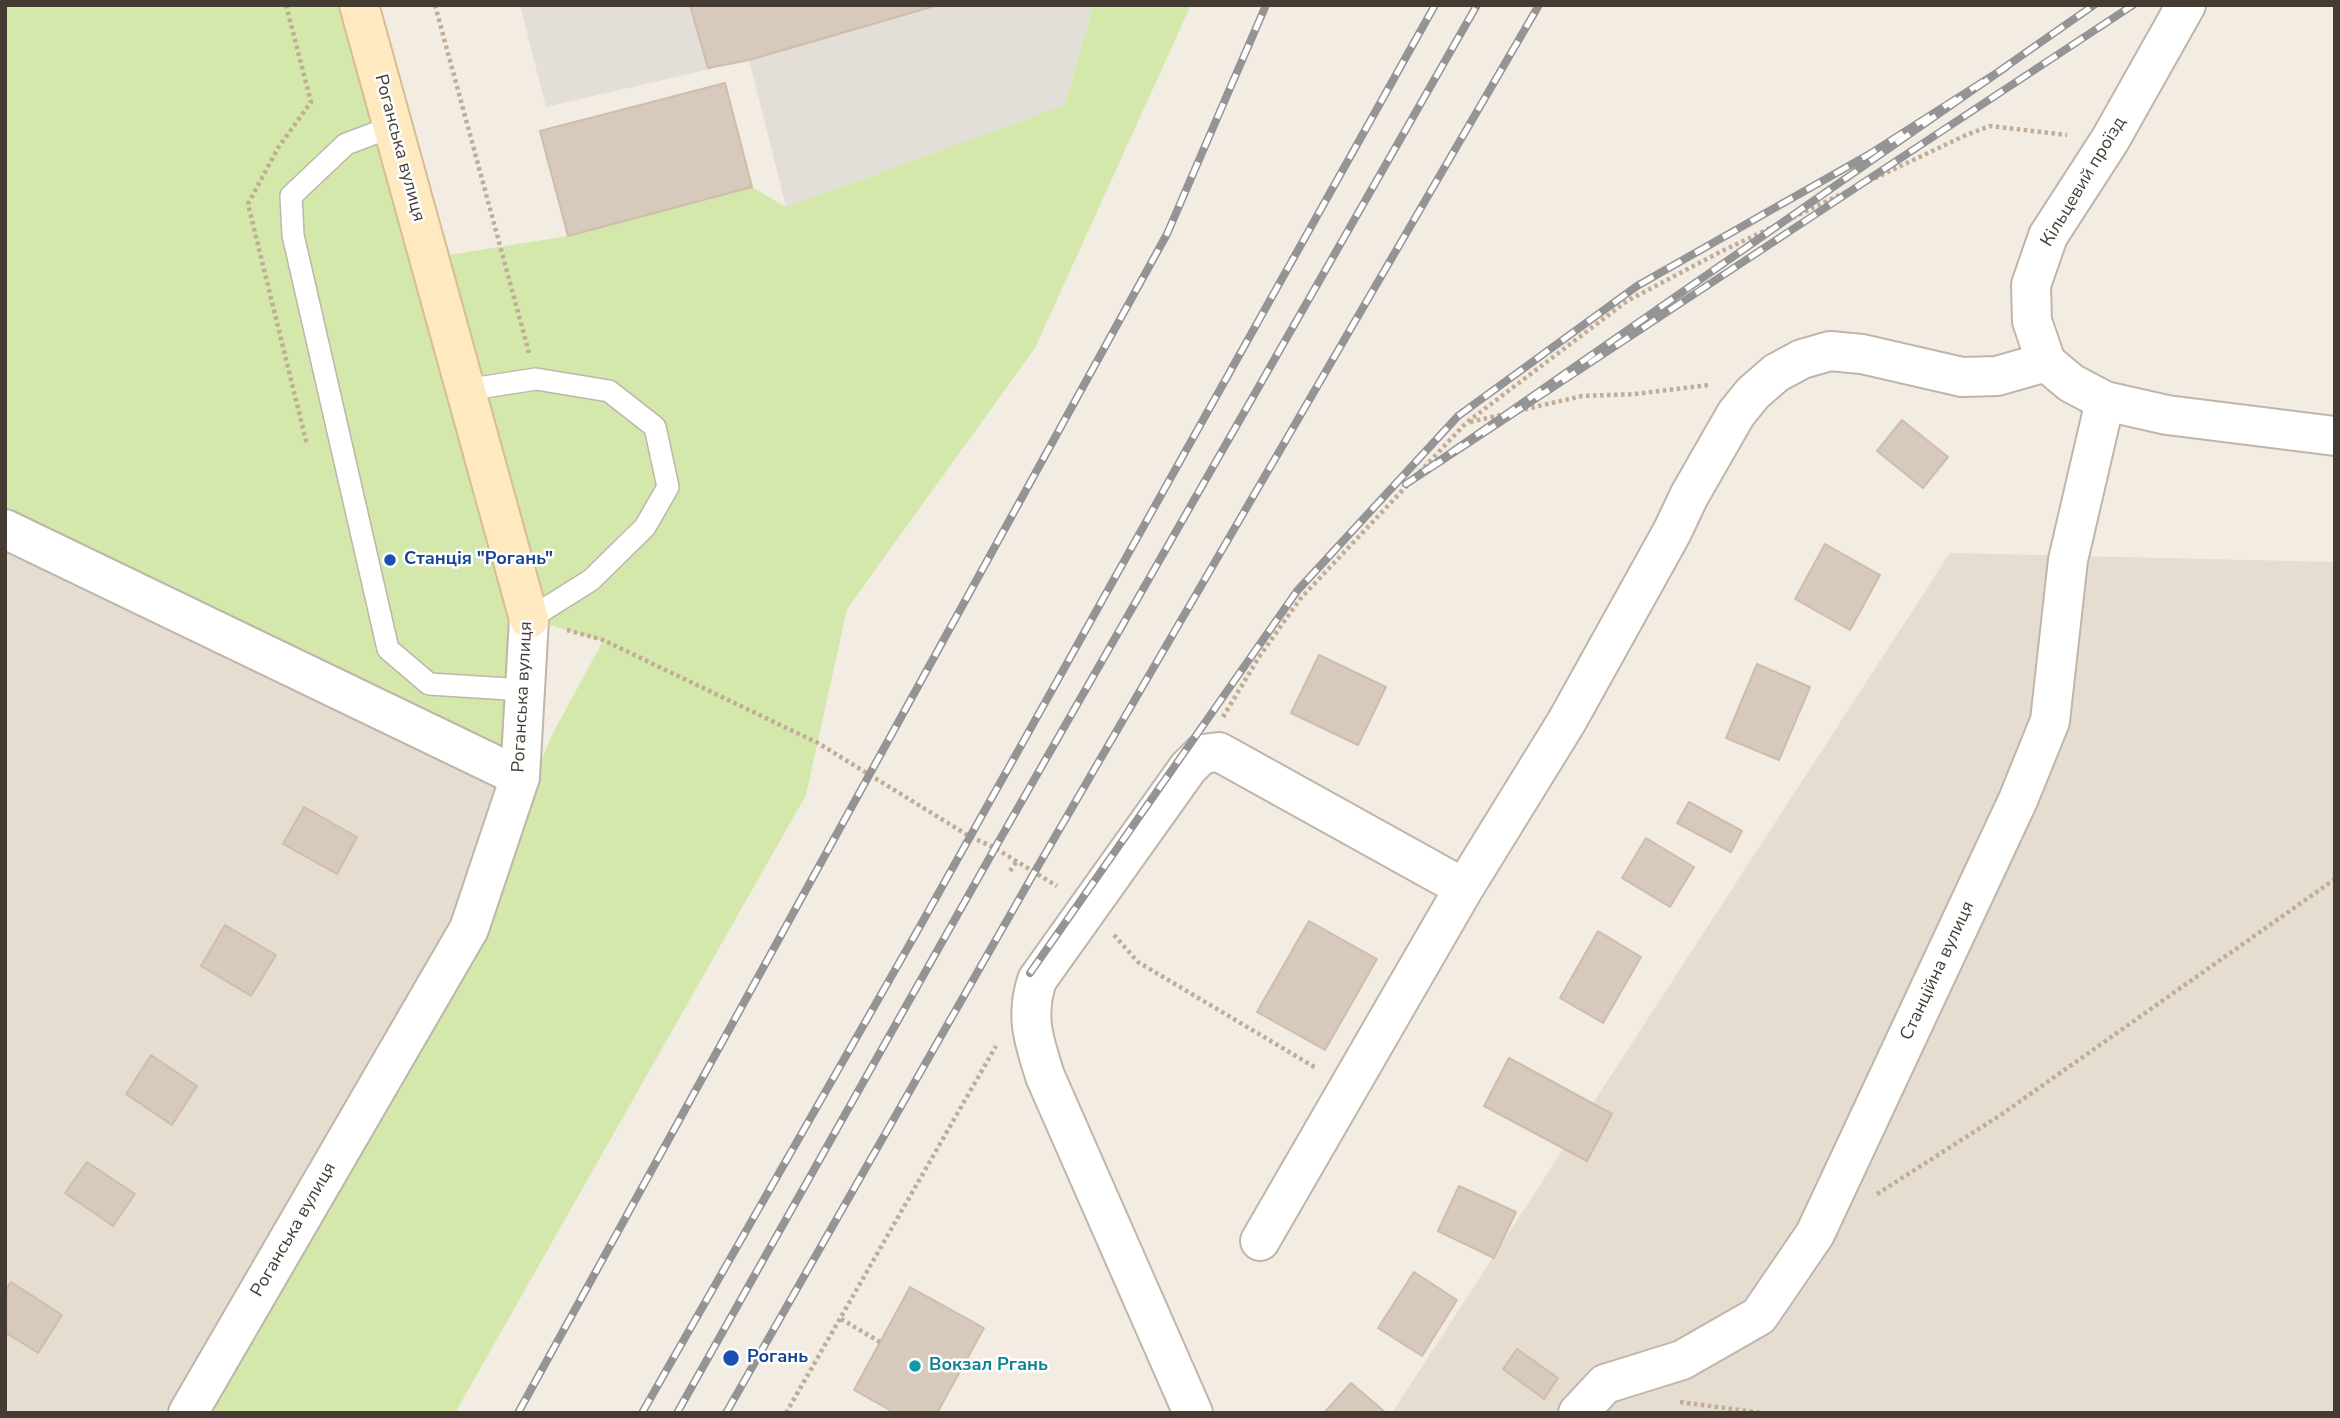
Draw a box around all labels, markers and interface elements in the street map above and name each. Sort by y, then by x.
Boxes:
street label: Роганська вулиця [369,72,429,224]
street label: Кільцевий проїзд [2037,113,2131,251]
place label: Станція "Рогань" [404,549,553,571]
marker: Станція "Рогань" [382,552,398,568]
street label: Роганська вулиця [508,621,538,773]
street label: Станційна вулиця [1896,898,1980,1044]
street label: Роганська вулиця [247,1159,341,1301]
place label: Рогань [747,1347,808,1369]
marker: Рогань [721,1348,741,1368]
place label: Вокзал Ргань [929,1355,1048,1377]
marker: Вокзал Ргань [907,1358,923,1374]

